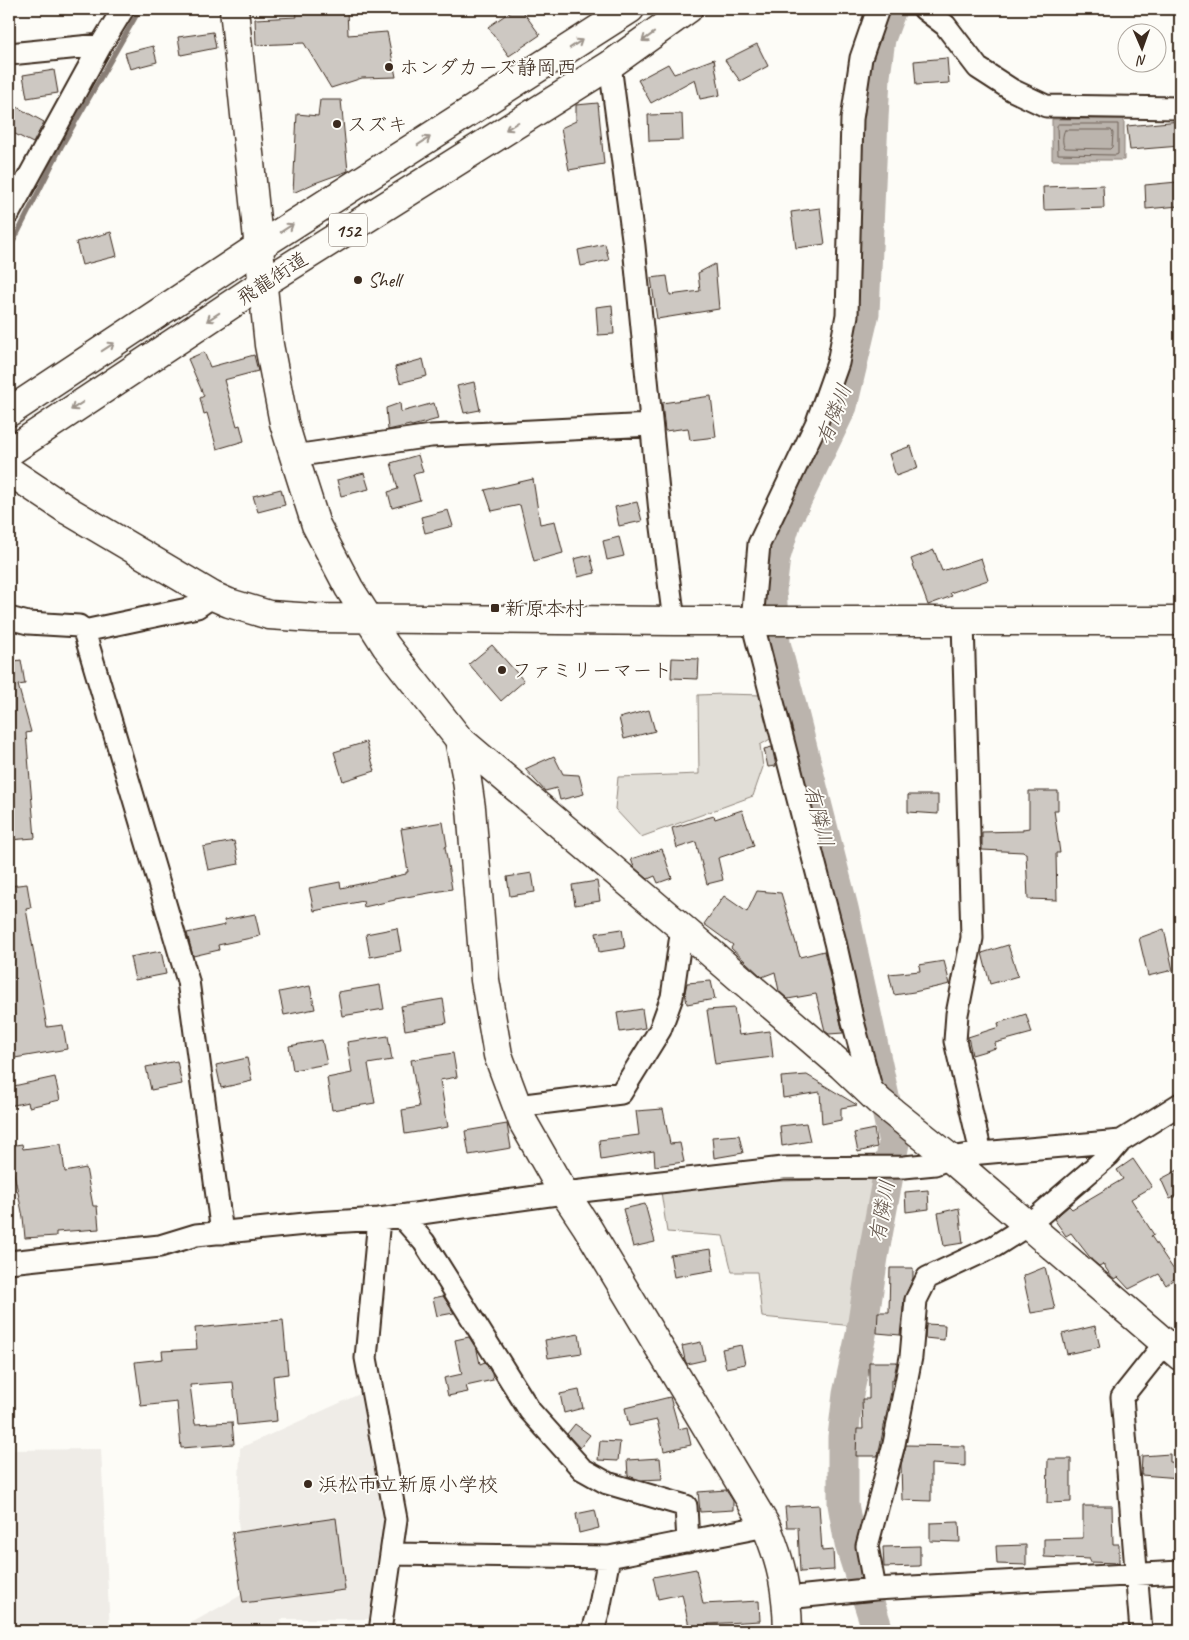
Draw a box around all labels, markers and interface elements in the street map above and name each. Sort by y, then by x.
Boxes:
north arrow [1116,22,1166,72]
one-way arrow [641,32,655,42]
one-way arrow [568,39,582,49]
text: N [1135,52,1147,69]
place label: ホンダカーズ静岡西 [399,55,577,80]
marker: ホンダカーズ静岡西 [383,61,395,73]
place label: スズキ [347,112,408,137]
marker: スズキ [331,118,343,130]
one-way arrow [506,122,520,132]
one-way arrow [417,136,431,146]
road number: 152 [329,214,367,246]
one-way arrow [280,223,294,233]
street label: 飛龍街道 [232,246,313,311]
place label: Shell [368,268,404,293]
marker: Shell [352,274,364,286]
one-way arrow [206,312,220,322]
one-way arrow [100,341,114,351]
water label: 有隣川 [811,380,857,448]
one-way arrow [71,402,85,412]
place label: 新原本村 [505,596,585,621]
marker: 新原本村 [489,602,501,614]
place label: ファミリーマート [512,658,672,683]
marker: ファミリーマート [496,664,508,676]
water label: 有隣川 [799,782,839,850]
water label: 有隣川 [864,1178,900,1244]
place label: 浜松市立新原小学校 [318,1472,498,1497]
marker: 浜松市立新原小学校 [302,1478,314,1490]

